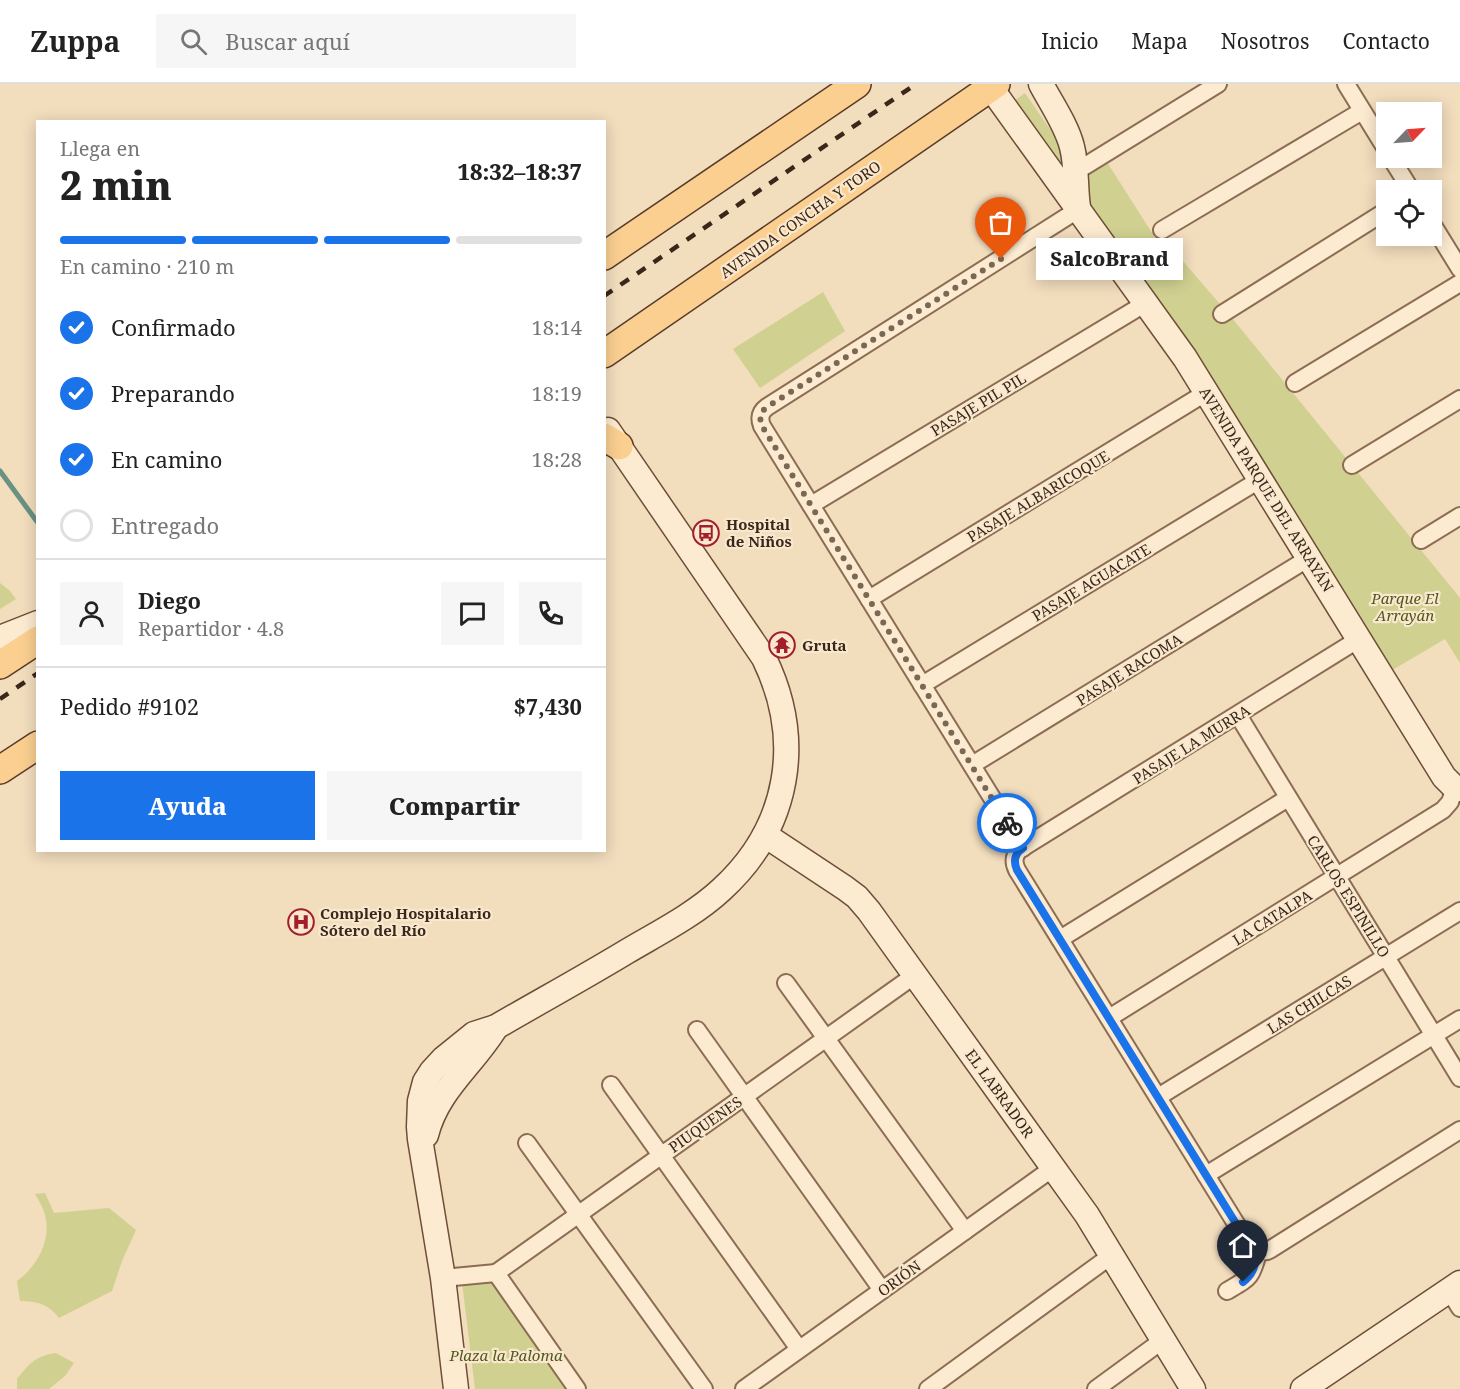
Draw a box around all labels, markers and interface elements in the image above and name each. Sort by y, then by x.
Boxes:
search box [156,14,576,68]
text: Zuppa [30,22,120,60]
icon: search [177,25,210,58]
text: Buscar aquí [225,26,350,56]
text: Inicio [1041,27,1099,55]
text: Mapa [1132,27,1188,55]
text: Nosotros [1221,27,1309,55]
text: Contacto [1342,27,1430,55]
north arrow [1376,102,1442,168]
map controls [1376,102,1442,246]
text: Llega en [60,135,140,162]
text: 18:32–18:37 [458,156,582,186]
street label: AVENIDA CONCHA Y TORO [716,156,884,282]
text: 2 min [60,158,172,211]
button: locate [1376,180,1442,246]
pin [975,197,1026,259]
icon: bag [984,206,1017,239]
callout: SalcoBrand [1037,238,1184,280]
text: SalcoBrand [1050,245,1169,272]
text: En camino · 210 m [60,253,234,280]
icon: check [60,311,93,344]
text: Confirmado [111,312,236,342]
text: 18:14 [532,314,582,341]
street label: PASAJE PIL PIL [927,368,1029,440]
icon: check [60,377,93,410]
text: Preparando [111,378,235,408]
text: 18:19 [532,380,582,407]
street label: AVENIDA PARQUE DEL ARRAYÁN [1195,383,1339,596]
icon: check [60,443,93,476]
text: En camino [111,444,223,474]
street label: PASAJE ALBARICOQUE [963,445,1113,547]
text: 18:28 [532,446,582,473]
text: Entregado [111,510,219,540]
place label: Hospital de Niños [726,514,792,551]
bus stop icon: Hospital de Niños [691,518,721,548]
street label: PASAJE AGUACATE [1028,539,1154,625]
button: person [60,582,123,645]
button: chat [441,582,504,645]
button: phone [519,582,582,645]
text: Diego [138,585,201,615]
park label: Parque El Arrayán [1370,588,1439,625]
text: Repartidor · 4.8 [138,615,284,642]
street label: PASAJE RACOMA [1072,628,1186,710]
temple icon: Gruta [767,630,797,660]
place label: Gruta [802,635,846,655]
text: Pedido #9102 [60,691,199,721]
text: $7,430 [513,691,582,721]
street label: PASAJE LA MURRA [1129,700,1254,788]
button: Ayuda [60,771,315,840]
button: Compartir [327,771,582,840]
courier [977,793,1037,853]
icon: bike [991,807,1024,840]
street label: CARLOS ESPINILLO [1303,831,1395,961]
street label: LA CATALPA [1229,885,1316,949]
place label: Complejo Hospitalario Sótero del Río [320,903,491,940]
hospital icon: Complejo Hospitalario Sótero del Río [286,907,316,937]
street label: LAS CHILCAS [1263,970,1355,1038]
street label: EL LABRADOR [961,1045,1039,1141]
street label: PIUQUENES [664,1091,746,1157]
pin [1217,1220,1268,1282]
icon: home [1226,1229,1259,1262]
street label: ORIÓN [873,1255,925,1301]
park label: Plaza la Paloma [448,1345,563,1365]

